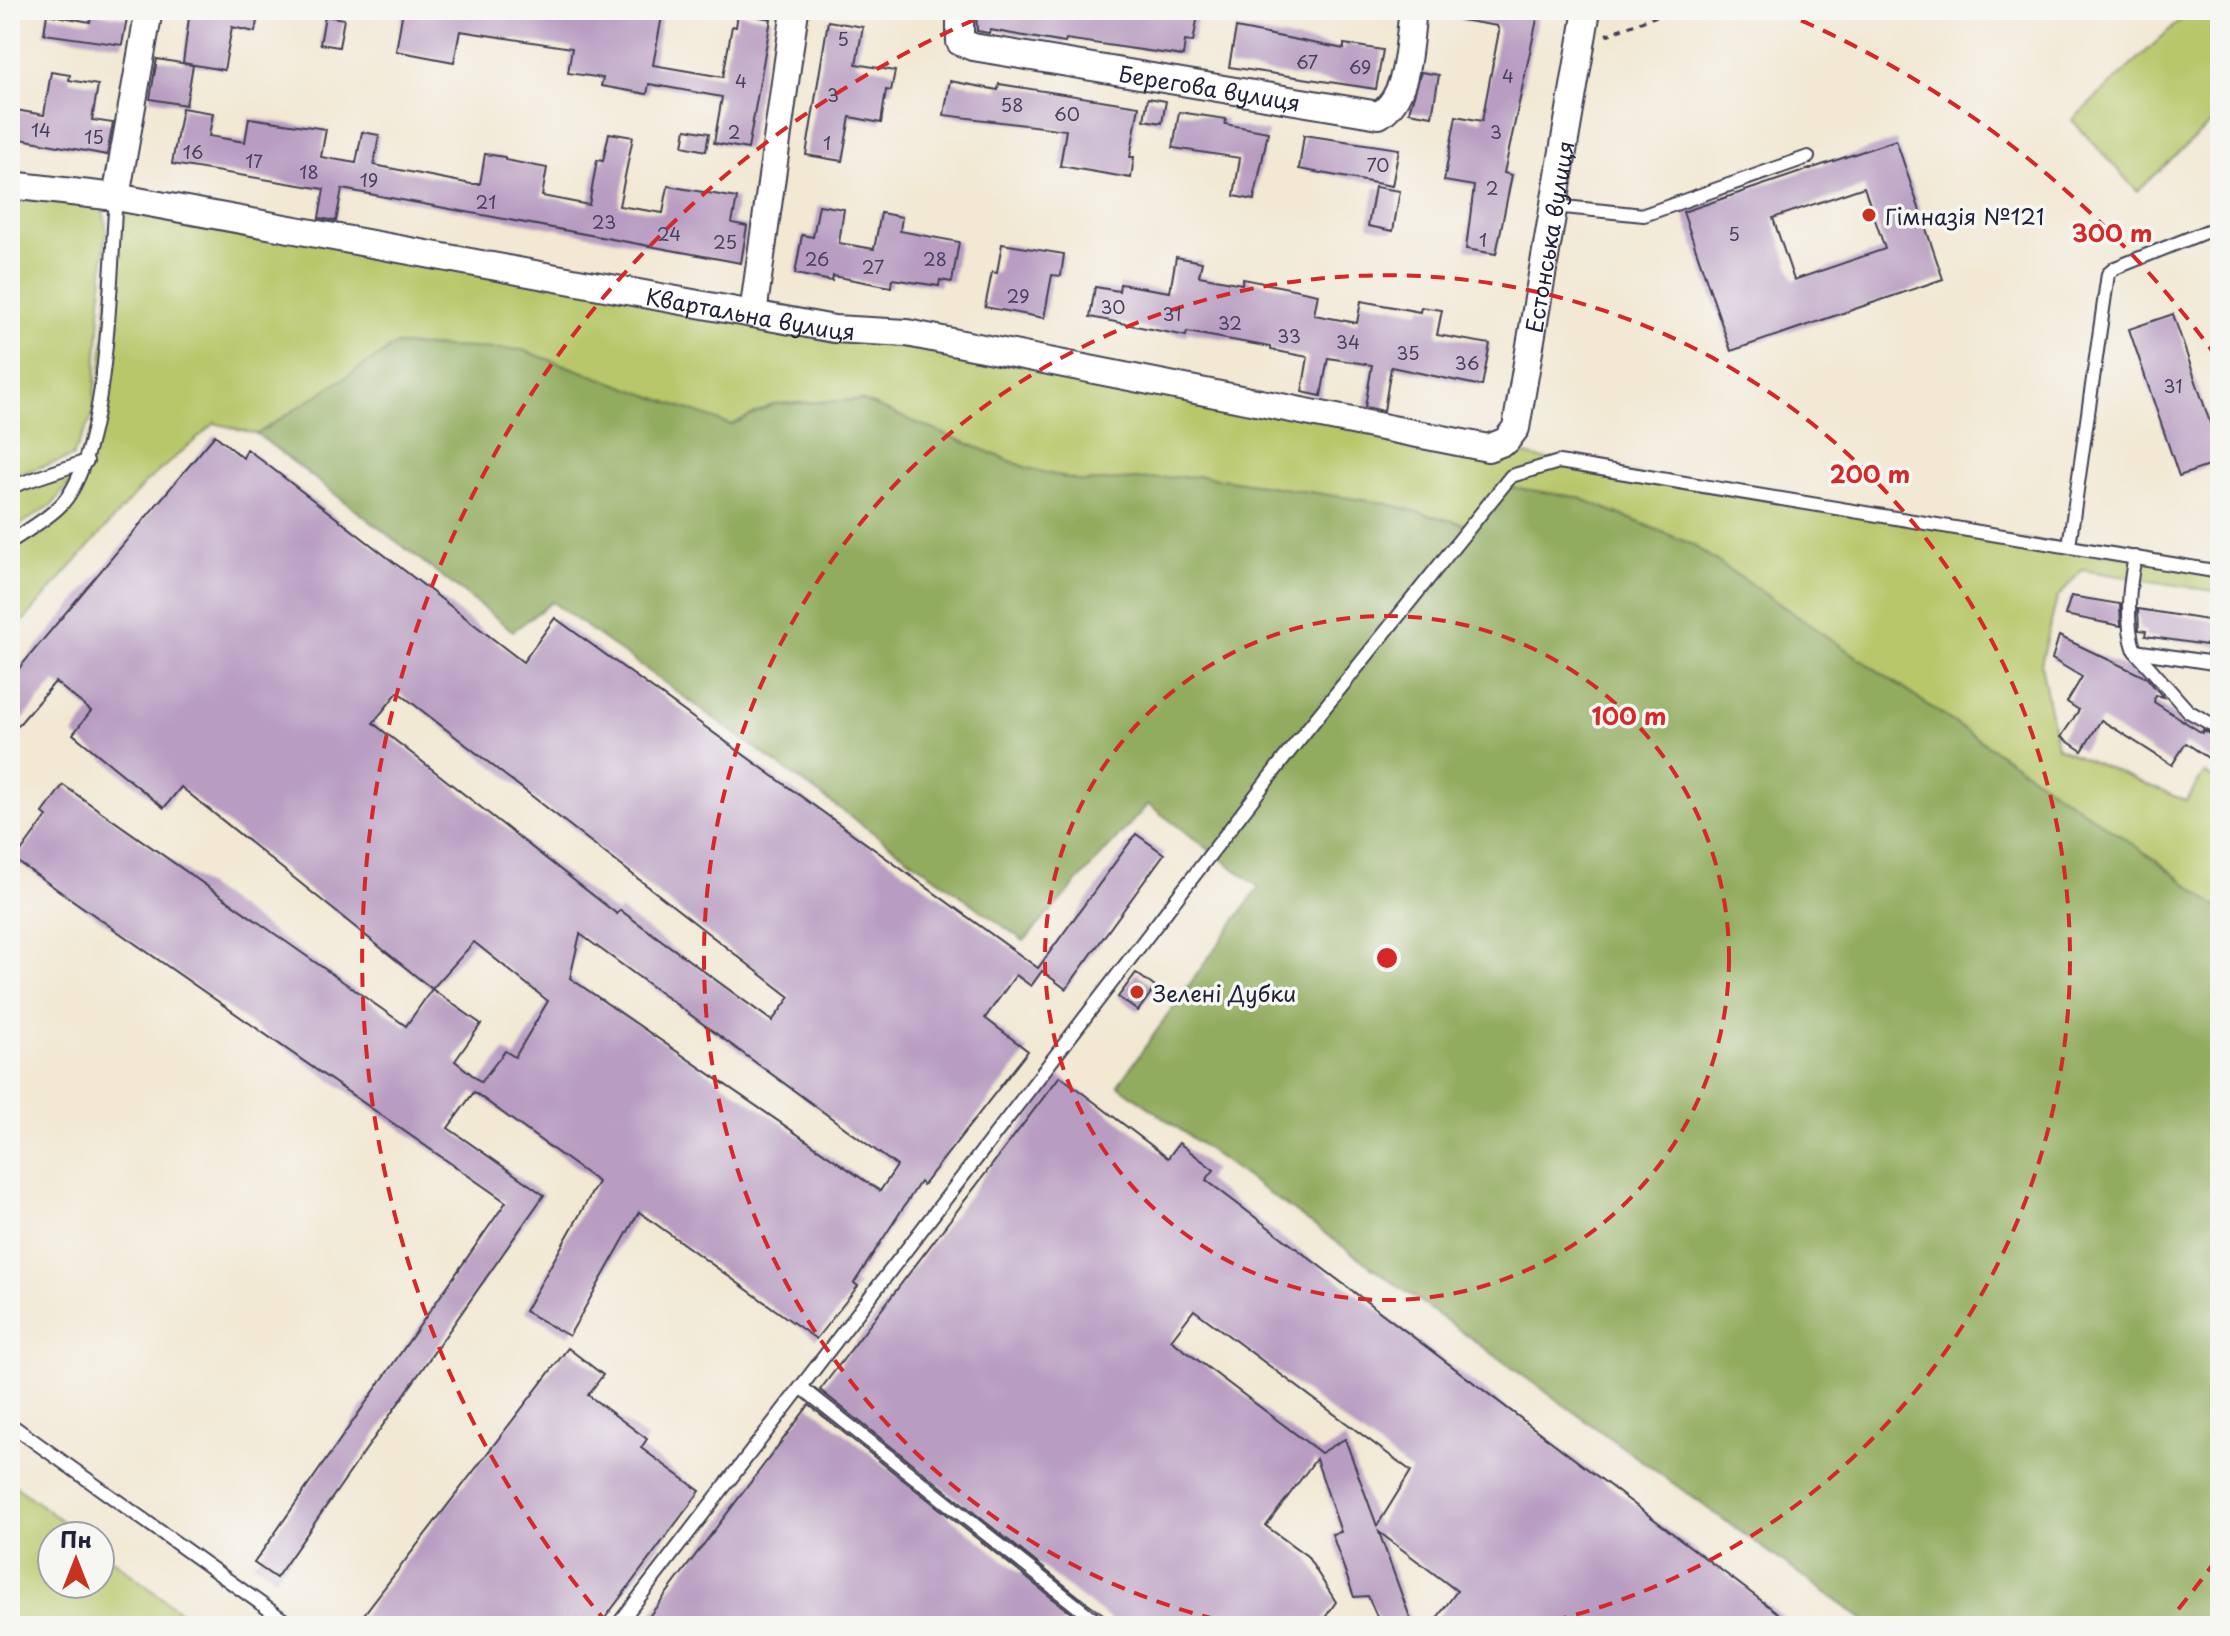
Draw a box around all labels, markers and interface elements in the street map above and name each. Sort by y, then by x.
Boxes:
house number: 5 [837,25,849,52]
house number: 67 [1296,48,1318,75]
house number: 69 [1349,53,1371,80]
street label: Берегова вулиця [1117,55,1303,118]
house number: 4 [1502,62,1514,89]
house number: 4 [735,67,747,94]
house number: 3 [827,81,839,108]
house number: 58 [1001,91,1023,118]
house number: 60 [1054,100,1080,127]
house number: 14 [31,116,51,143]
house number: 2 [728,118,740,145]
house number: 3 [1490,118,1502,145]
house number: 15 [84,123,104,150]
house number: 1 [823,129,831,156]
house number: 16 [183,138,203,165]
street label: Естонська вулиця [1516,138,1581,335]
house number: 17 [245,147,263,174]
house number: 70 [1367,151,1389,178]
house number: 18 [299,158,319,185]
house number: 19 [360,166,378,193]
house number: 2 [1486,174,1498,201]
house number: 21 [476,188,496,215]
place label: Гімназія №121 [1885,199,2044,232]
marker: Гімназія №121 [1860,206,1878,224]
house number: 23 [592,208,616,235]
text: 300 m [2071,214,2153,250]
house number: 24 [657,220,681,247]
house number: 5 [1728,220,1740,247]
house number: 1 [1479,226,1487,253]
house number: 25 [713,228,737,255]
house number: 26 [805,245,829,272]
house number: 28 [923,245,947,272]
house number: 27 [862,253,884,280]
street label: Квартальна вулиця [644,278,856,347]
house number: 29 [1007,282,1029,309]
house number: 30 [1100,293,1126,320]
house number: 31 [1163,300,1181,327]
house number: 32 [1218,309,1242,336]
house number: 33 [1277,322,1301,349]
house number: 34 [1336,328,1360,355]
house number: 35 [1396,339,1420,366]
house number: 36 [1455,349,1479,376]
house number: 31 [2164,372,2182,399]
text: 200 m [1830,455,1910,491]
text: 100 m [1592,697,1666,733]
centre of rings [1373,944,1401,972]
place label: Зелені Дубки [1153,976,1296,1009]
marker: Зелені Дубки [1128,983,1146,1001]
north arrow [36,1520,116,1600]
text: Пн [60,1522,92,1555]

